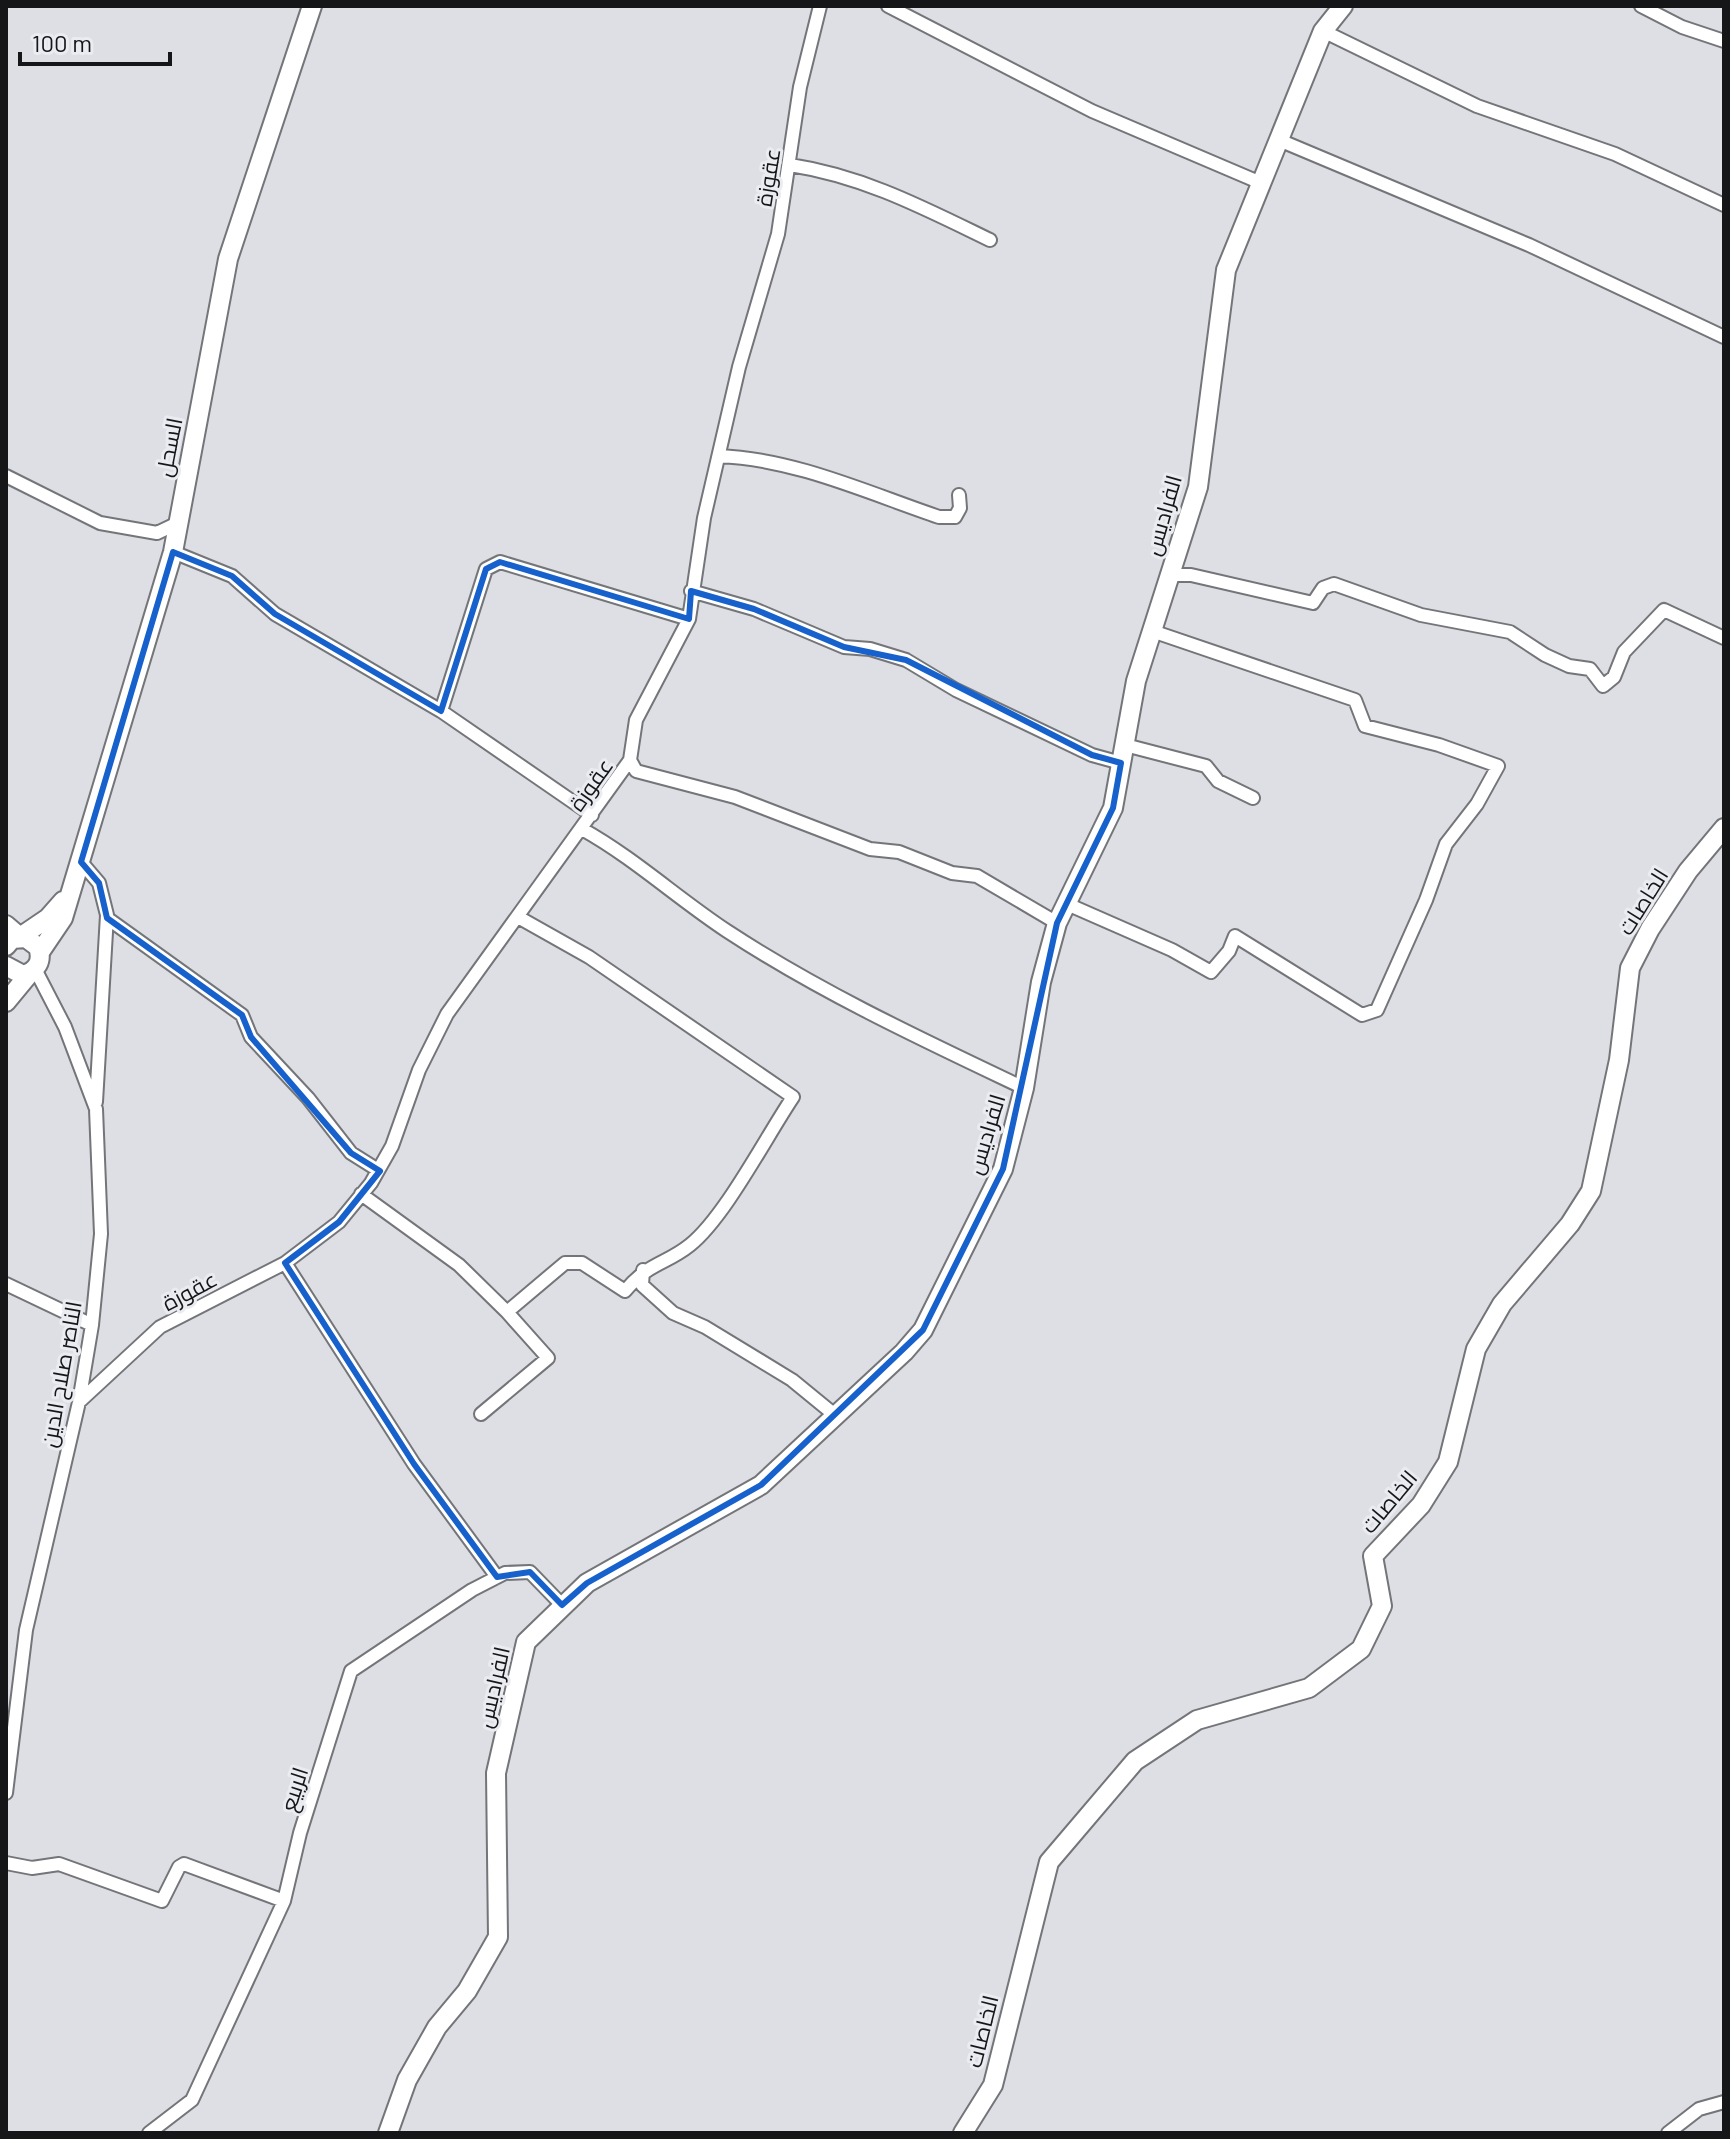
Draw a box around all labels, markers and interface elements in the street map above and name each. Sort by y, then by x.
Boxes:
scale bar [20,16,170,66]
text: 100 m [32,28,92,57]
street label: عقوزة [750,146,785,208]
street label: السحل [150,415,188,479]
street label: الفراديس [1138,472,1188,559]
street label: عقوزة [563,753,618,816]
street label: الخاصات [1611,863,1673,939]
street label: الفراديس [961,1091,1011,1178]
street label: عقوزة [157,1265,221,1316]
street label: الناصر صلاح الدين [34,1299,89,1450]
street label: الخاصات [1354,1464,1422,1538]
street label: الفراديس [470,1644,516,1731]
street label: الربيع [274,1764,315,1815]
street label: الخاصات [959,1992,1003,2070]

